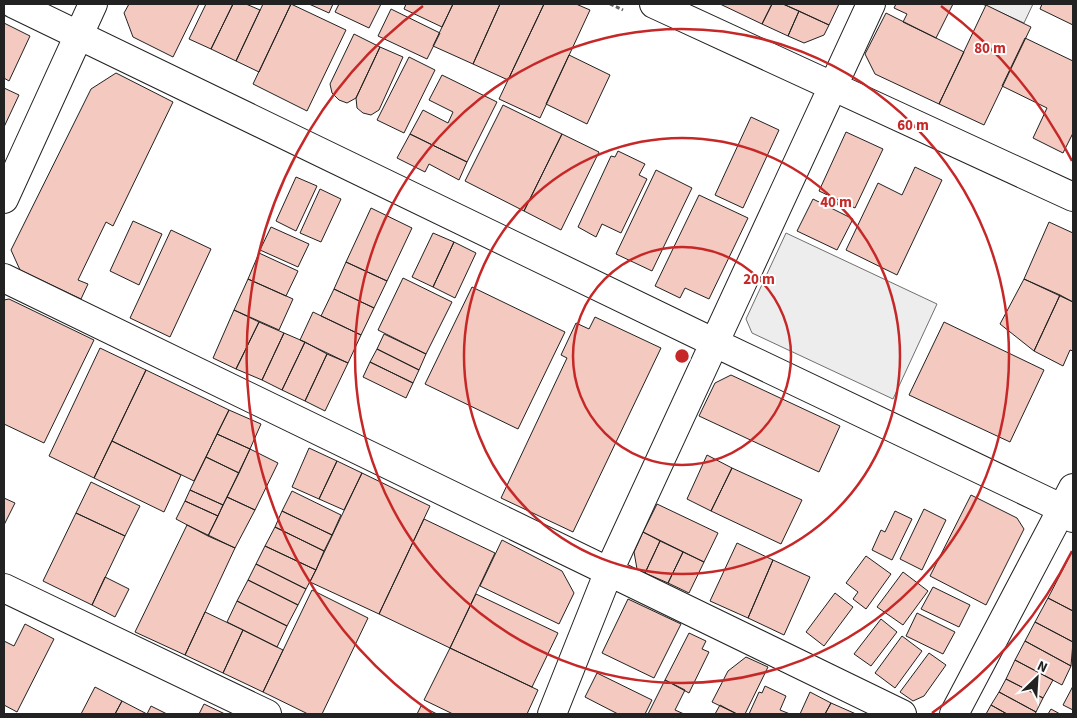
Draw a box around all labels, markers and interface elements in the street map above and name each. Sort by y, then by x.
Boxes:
text: 80 m [974,38,1006,59]
text: 60 m [897,115,929,136]
text: 40 m [820,192,852,213]
text: 20 m [743,269,775,290]
centre of rings [673,347,691,365]
north arrow [1012,653,1062,703]
text: N [1034,656,1051,678]

